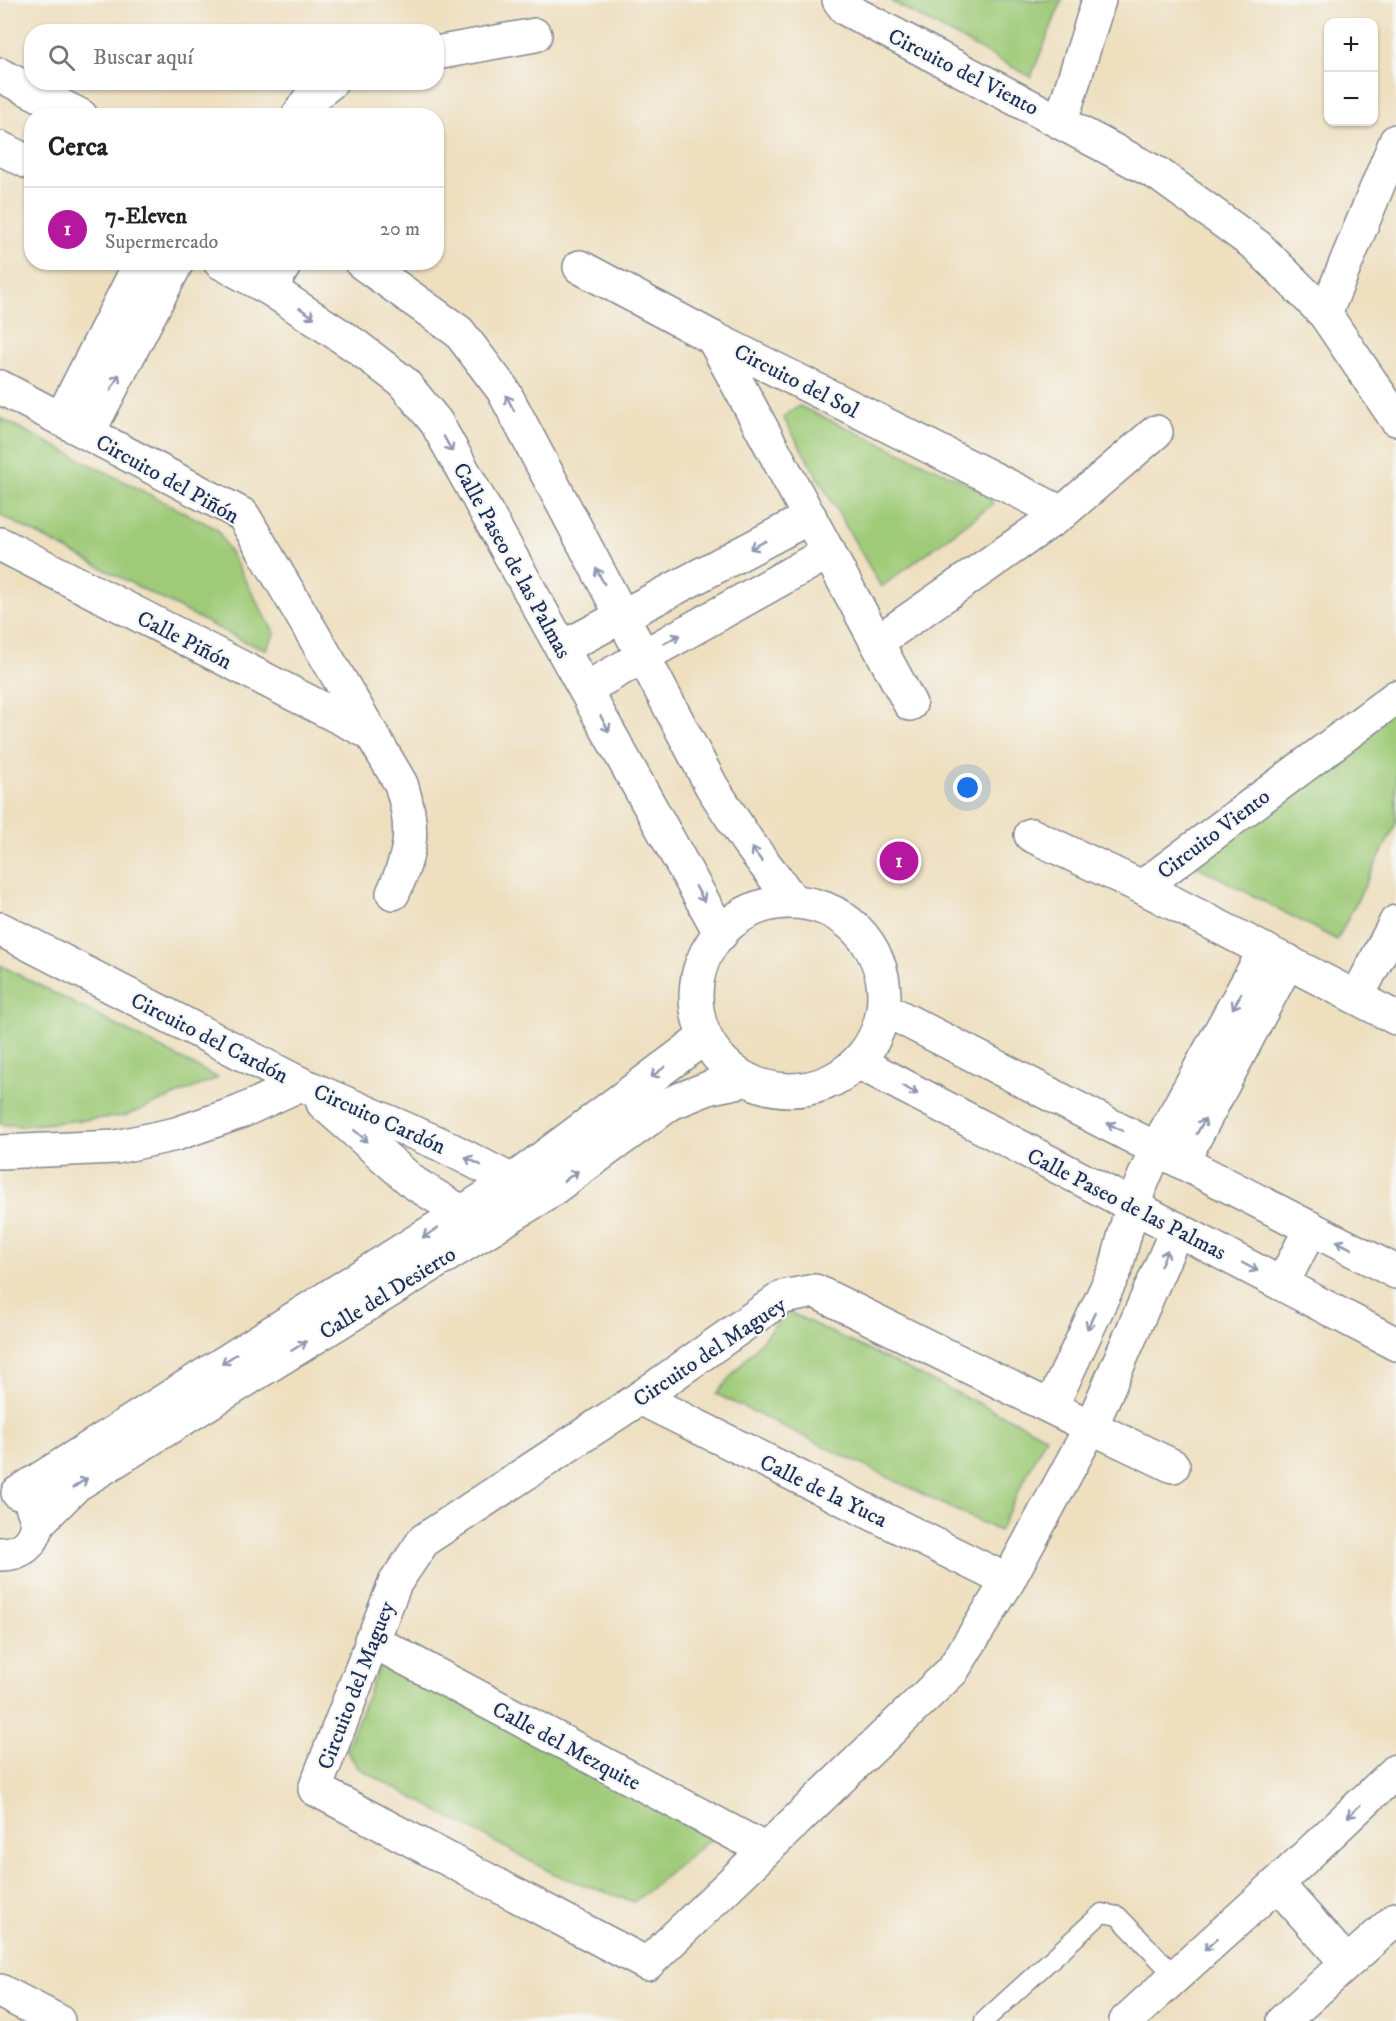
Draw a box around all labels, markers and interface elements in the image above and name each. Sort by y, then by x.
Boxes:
map controls [1324,18,1378,126]
button: + [1324,18,1378,72]
street label: Circuito del Viento [883,23,1043,122]
search box [24,24,444,90]
icon: search [45,41,78,74]
text: Buscar aquí [93,44,193,71]
button: − [1324,72,1378,126]
text: Cerca [48,131,108,164]
text: 7-Eleven [105,203,187,230]
text: 1 [64,217,71,242]
text: 20 m [380,217,420,242]
text: Supermercado [105,230,218,255]
one-way arrow [298,307,315,320]
street label: Circuito del Sol [729,338,864,425]
one-way arrow [110,373,121,391]
one-way arrow [504,394,515,412]
street label: Circuito del Piñón [91,429,244,530]
one-way arrow [442,435,454,452]
street label: Calle Paseo de las Palmas [447,458,577,663]
one-way arrow [750,540,768,551]
one-way arrow [594,567,605,585]
street label: Calle Piñón [132,605,237,676]
one-way arrow [663,633,681,644]
one-way arrow [599,715,611,732]
your location [953,773,982,802]
street label: Circuito Viento [1152,783,1276,885]
pin: 1 [880,838,918,884]
one-way arrow [751,847,764,863]
one-way arrow [694,885,706,902]
street label: Circuito del Cardón [126,987,293,1090]
one-way arrow [1231,992,1242,1010]
one-way arrow [650,1066,666,1078]
street label: Circuito Cardón [309,1078,450,1161]
one-way arrow [901,1084,918,1096]
one-way arrow [1196,1118,1207,1136]
one-way arrow [1106,1121,1124,1132]
one-way arrow [353,1129,368,1143]
street label: Calle Paseo de las Palmas [1022,1142,1230,1266]
one-way arrow [464,1154,482,1166]
one-way arrow [563,1170,579,1182]
one-way arrow [422,1227,439,1239]
one-way arrow [1336,1239,1353,1251]
street label: Calle del Desierto [315,1241,461,1346]
one-way arrow [1159,1250,1170,1268]
one-way arrow [1241,1262,1259,1274]
street label: Circuito del Maguey [628,1291,792,1413]
one-way arrow [1085,1312,1097,1330]
one-way arrow [290,1340,307,1352]
one-way arrow [221,1353,238,1365]
street label: Calle de la Yuca [755,1449,892,1534]
one-way arrow [72,1477,88,1489]
street label: Circuito del Maguey [312,1597,401,1774]
street label: Calle del Mezquite [488,1696,645,1797]
one-way arrow [1346,1804,1361,1819]
one-way arrow [1204,1937,1219,1951]

